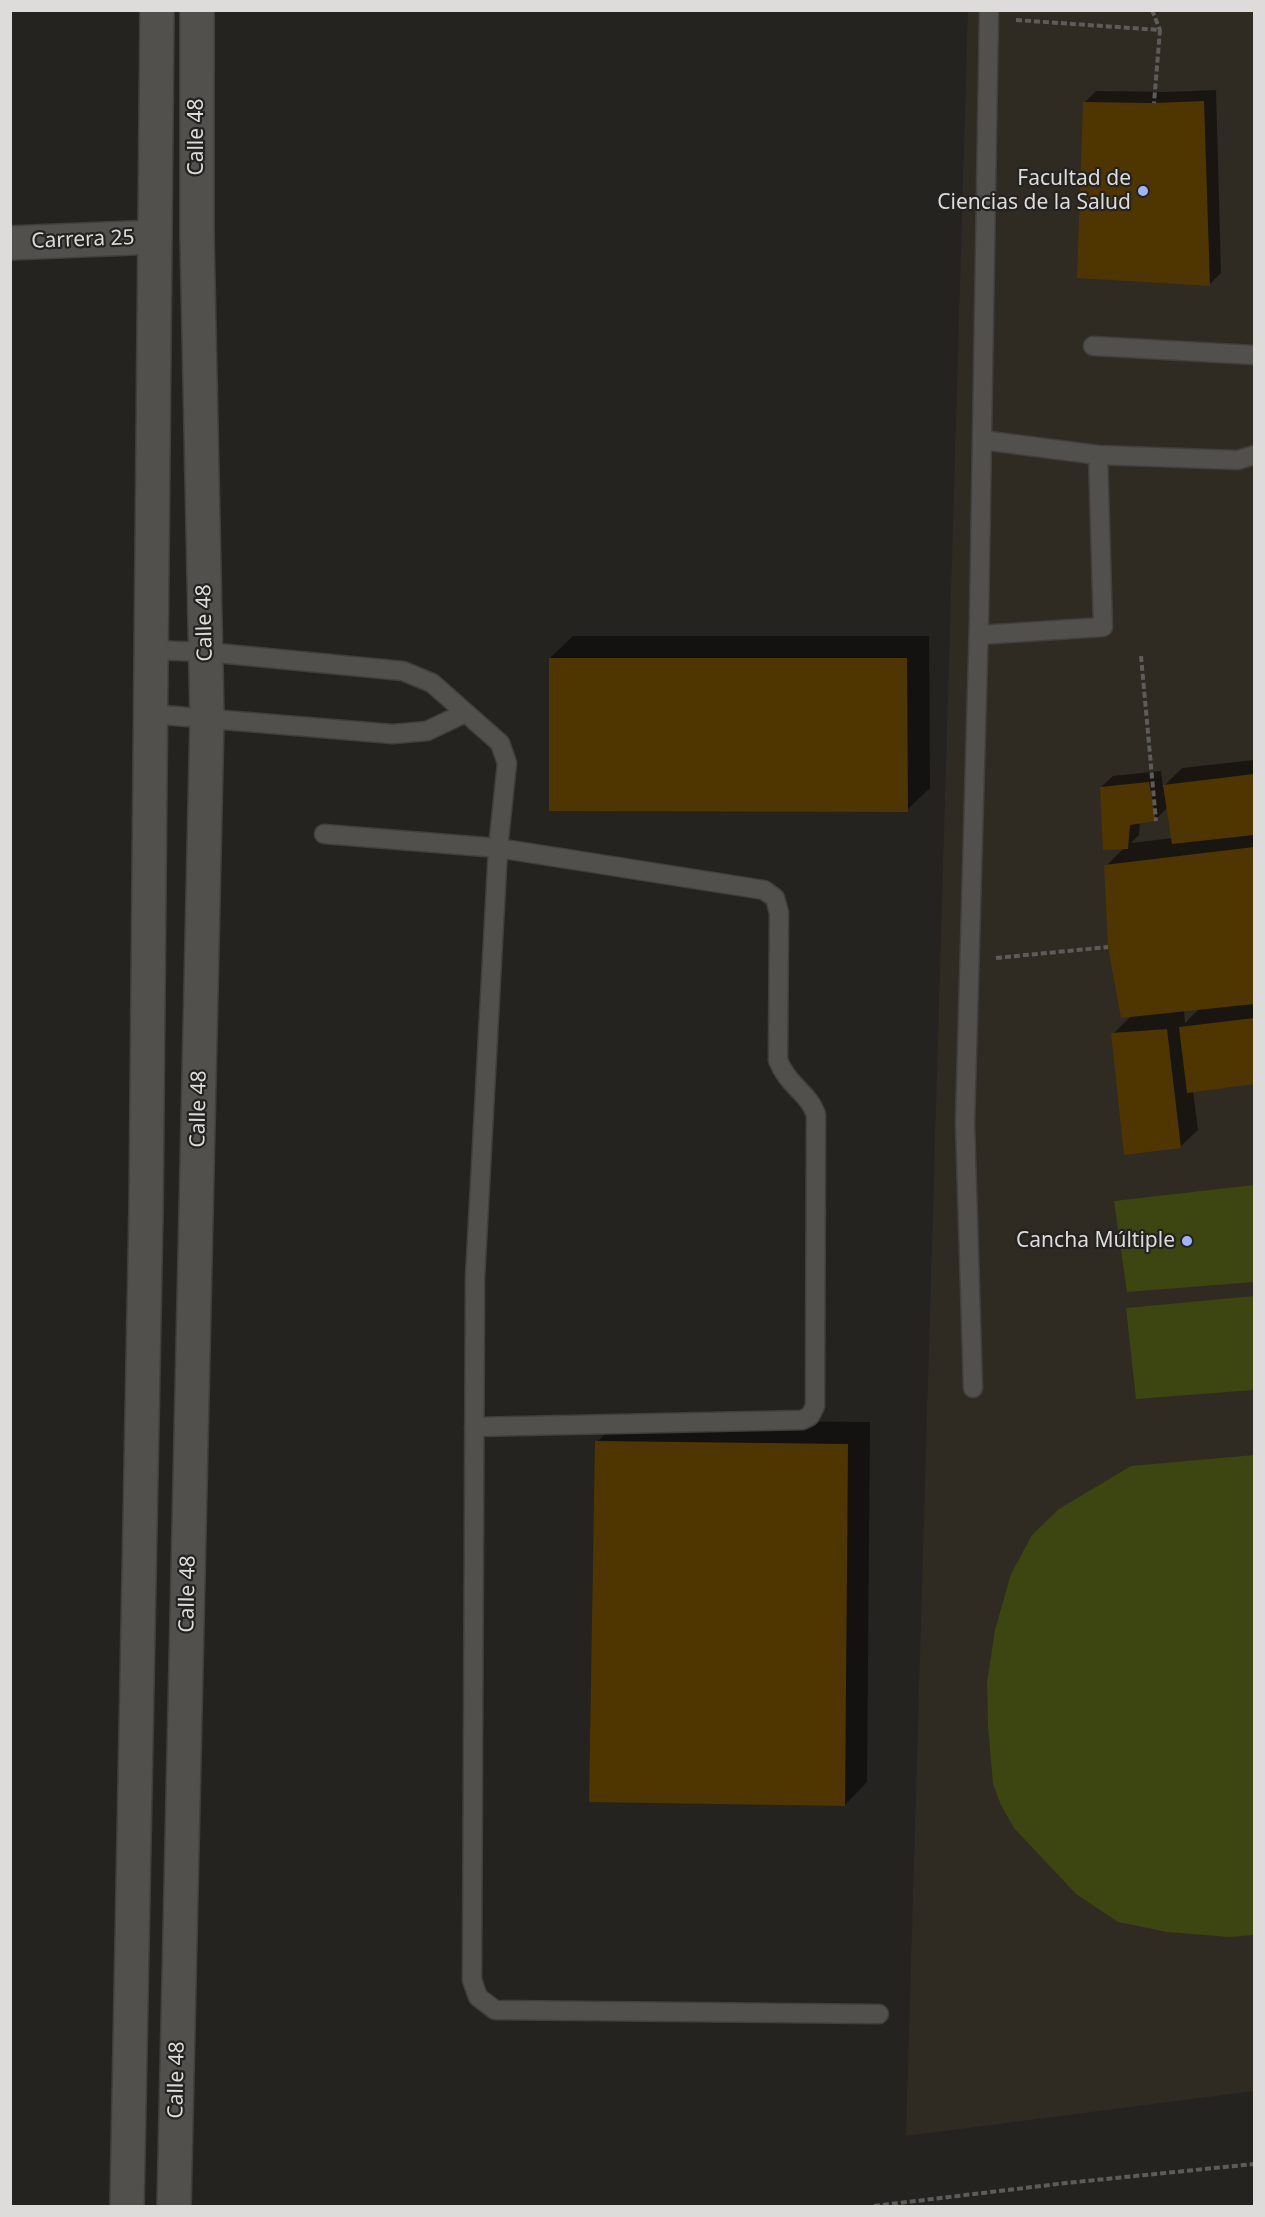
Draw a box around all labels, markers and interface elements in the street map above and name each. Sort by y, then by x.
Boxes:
street label: Calle 48 [184,98,210,176]
place label: Facultad de Ciencias de la Salud [937,166,1131,216]
marker: Facultad de Ciencias de la Salud [1136,184,1150,198]
street label: Carrera 25 [31,226,135,254]
street label: Calle 48 [192,584,218,662]
street label: Calle 48 [186,1070,212,1148]
place label: Cancha Múltiple [1016,1228,1175,1254]
marker: Cancha Múltiple [1180,1234,1194,1248]
street label: Calle 48 [175,1555,201,1633]
street label: Calle 48 [164,2041,190,2119]

